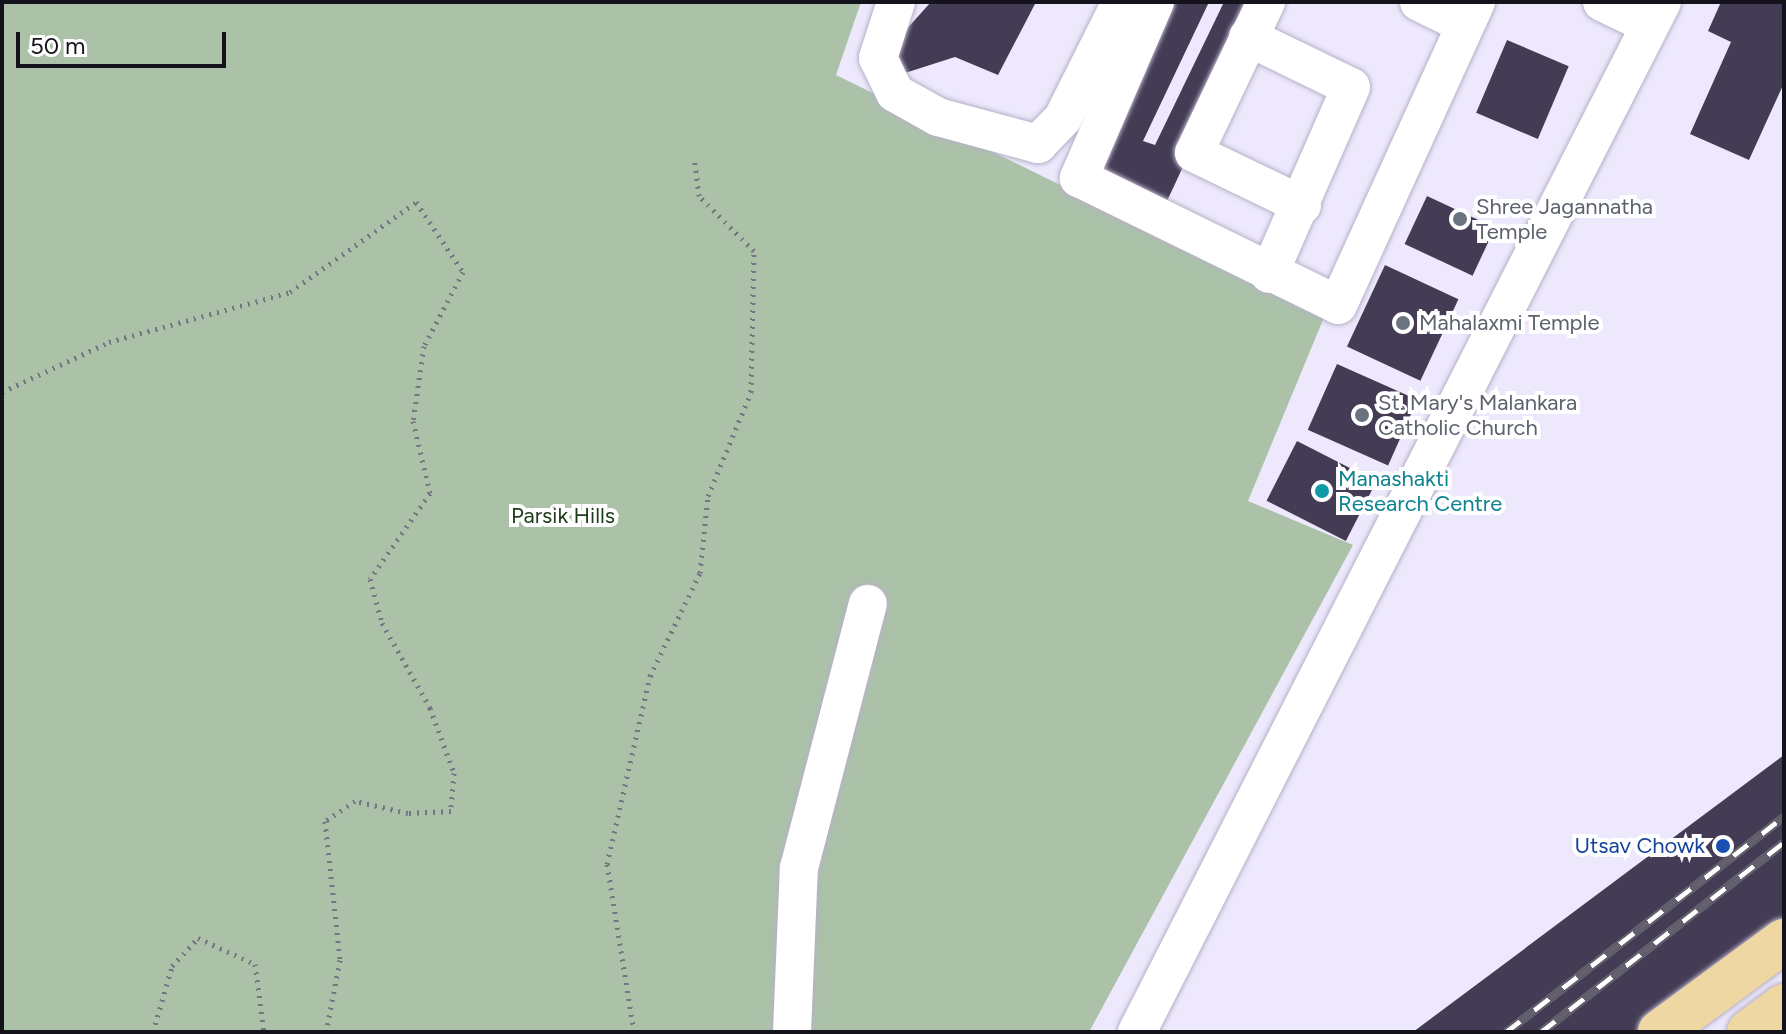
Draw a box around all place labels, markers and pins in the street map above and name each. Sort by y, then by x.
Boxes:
place label: Shree Jagannatha Temple [1476,193,1653,244]
marker: Shree Jagannatha Temple [1451,210,1469,228]
place label: Mahalaxmi Temple [1419,310,1599,336]
marker: Mahalaxmi Temple [1394,314,1412,332]
place label: St. Mary's Malankara Catholic Church [1378,389,1577,440]
marker: St. Mary's Malankara Catholic Church [1353,406,1371,424]
place label: Manashakti Research Centre [1338,465,1502,516]
marker: Manashakti Research Centre [1313,482,1331,500]
place label: Utsav Chowk [1574,833,1705,859]
marker: Utsav Chowk [1712,835,1734,857]

